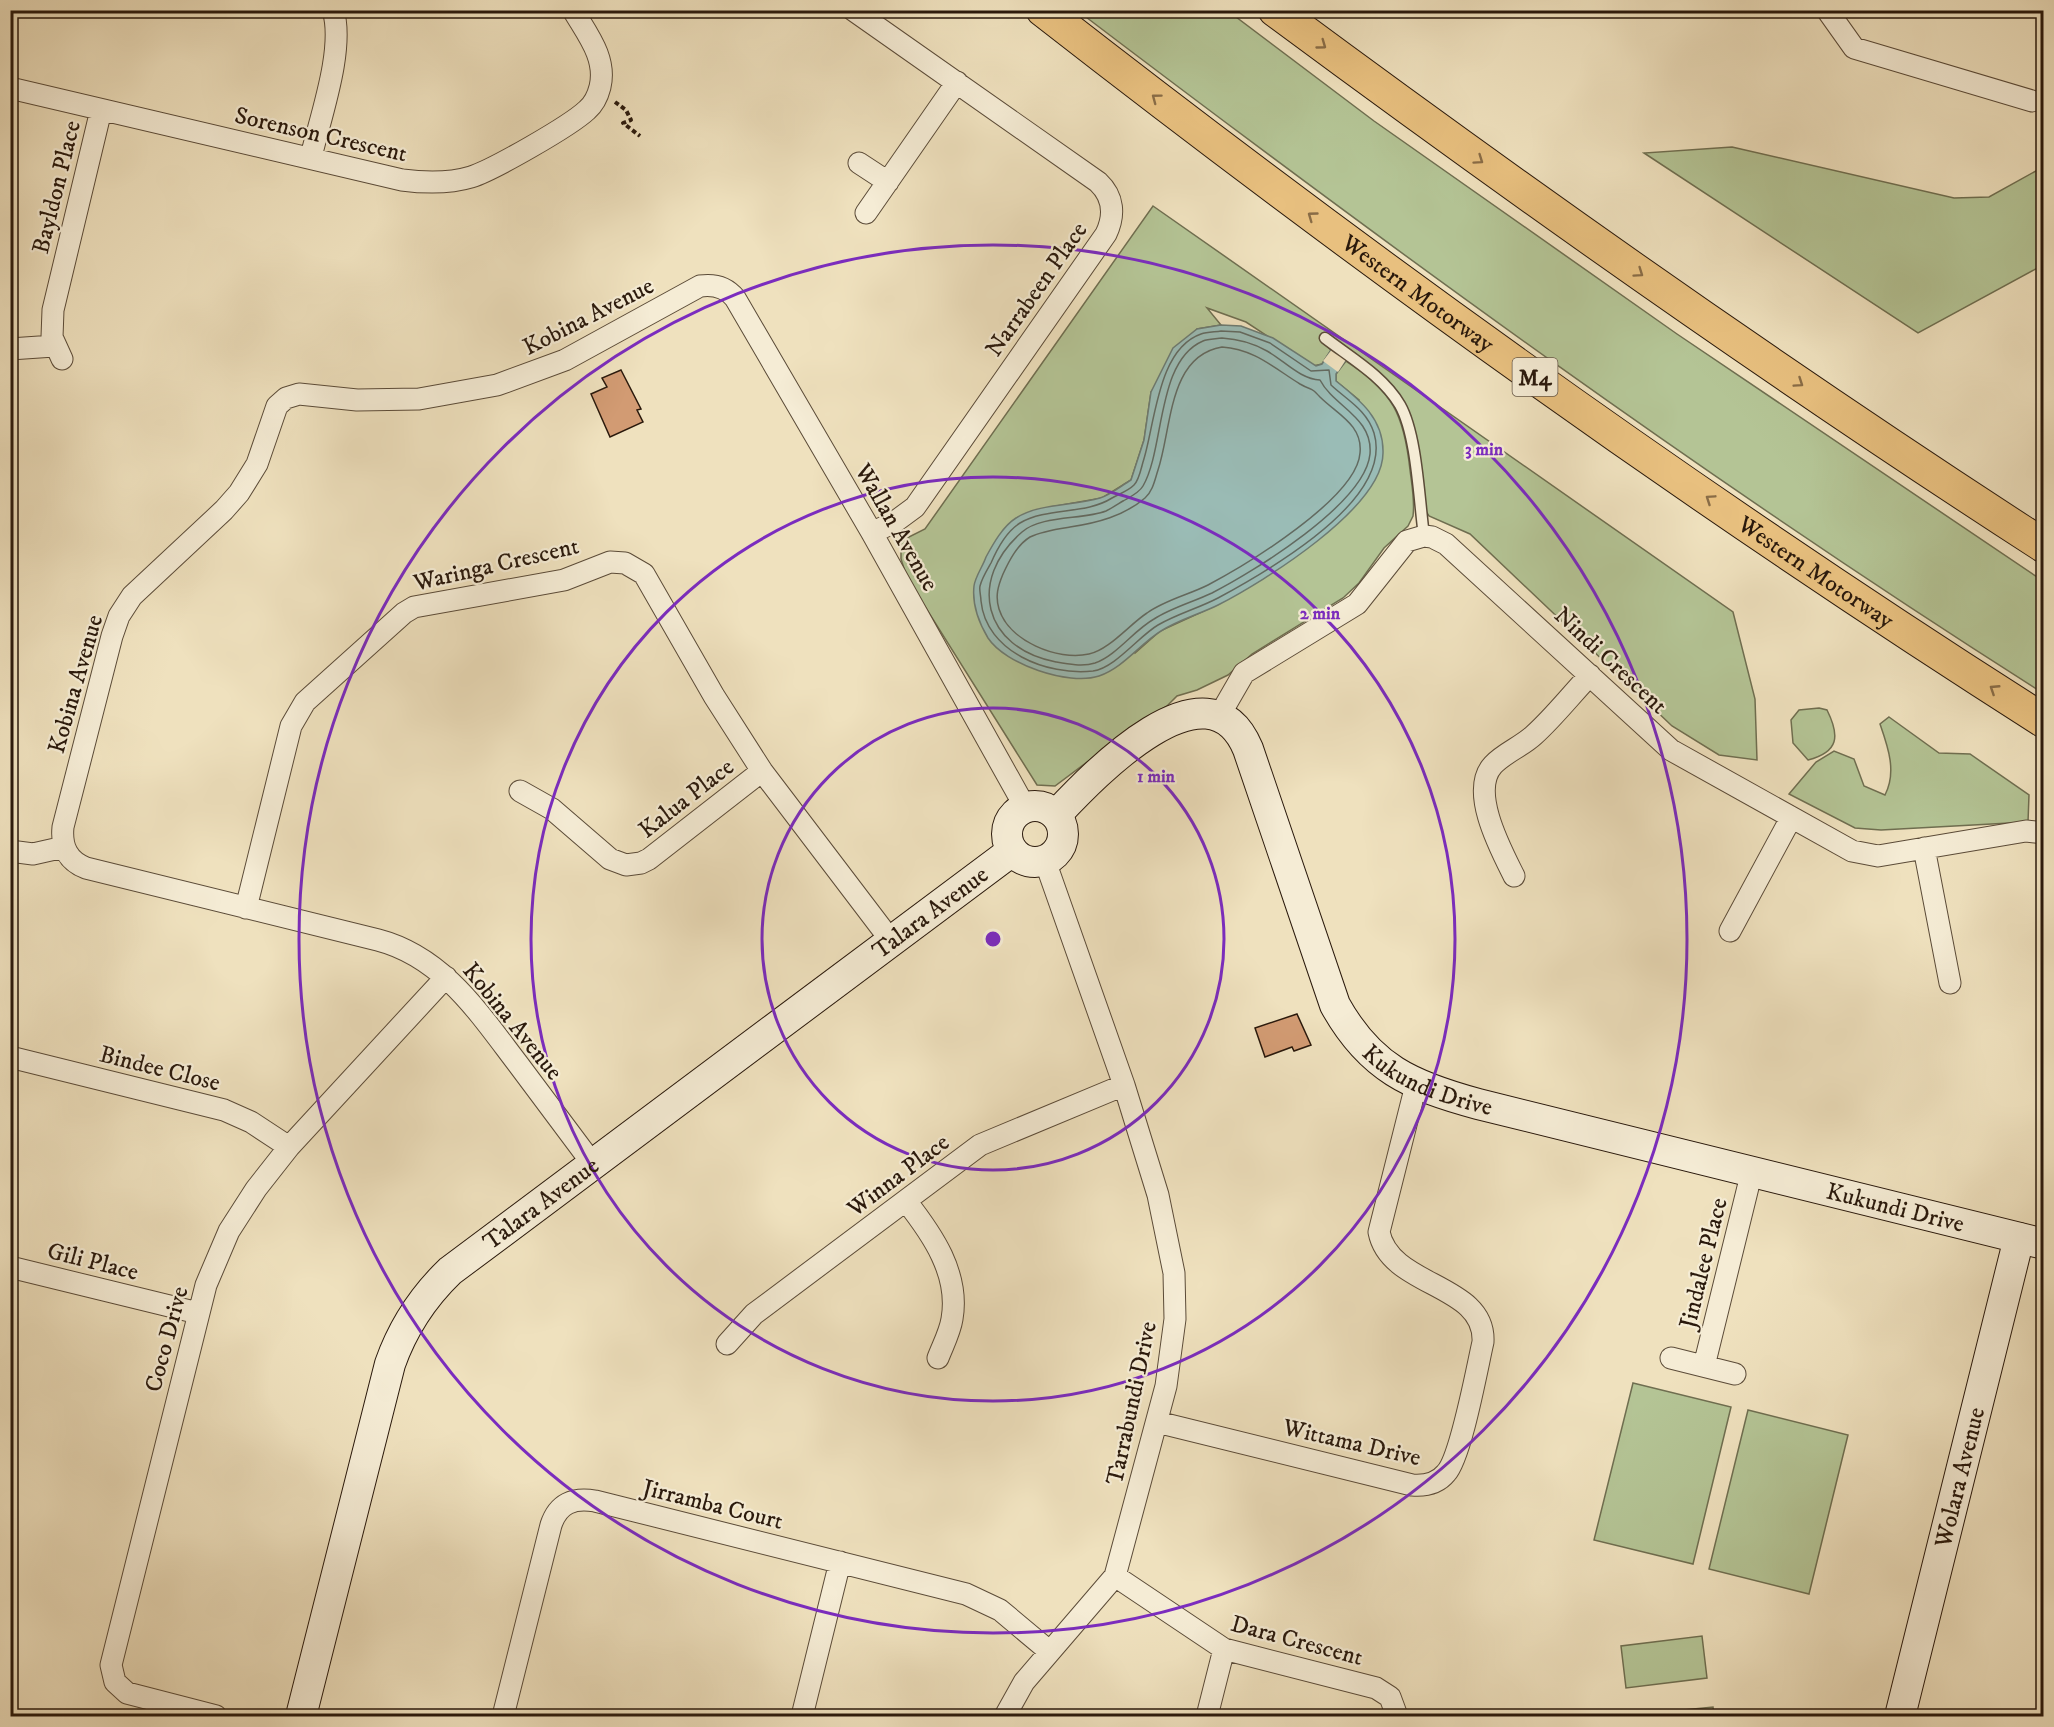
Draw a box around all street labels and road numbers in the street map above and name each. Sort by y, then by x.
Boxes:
street label: Sorenson Crescent [232,101,410,169]
street label: Bayldon Place [26,117,88,257]
street label: Narrabeen Place [979,216,1094,363]
street label: Western Motorway [1335,228,1500,360]
street label: Kobina Avenue [518,271,659,363]
road number: M4 [1512,358,1558,396]
street label: Wallan Avenue [847,458,945,597]
street label: Western Motorway [1731,509,1900,636]
street label: Waringa Crescent [410,531,582,599]
street label: Nindi Crescent [1547,601,1673,721]
street label: Kobina Avenue [42,611,110,757]
street label: Kalua Place [633,752,740,845]
street label: Talara Avenue [867,860,995,966]
street label: Kobina Avenue [456,957,569,1087]
street label: Kukundi Drive [1355,1038,1495,1123]
street label: Bindee Close [96,1039,223,1098]
street label: Winna Place [841,1128,956,1225]
street label: Talara Avenue [477,1151,605,1257]
street label: Kukundi Drive [1823,1177,1967,1240]
street label: Jindalee Place [1673,1195,1735,1334]
street label: Gili Place [44,1236,142,1288]
street label: Coco Drive [138,1283,195,1395]
street label: Tarrabundi Drive [1100,1319,1164,1488]
street label: Wolara Avenue [1928,1404,1992,1552]
street label: Wittama Drive [1279,1412,1424,1473]
street label: Jirramba Court [637,1473,786,1537]
street label: Dara Crescent [1227,1609,1366,1673]

